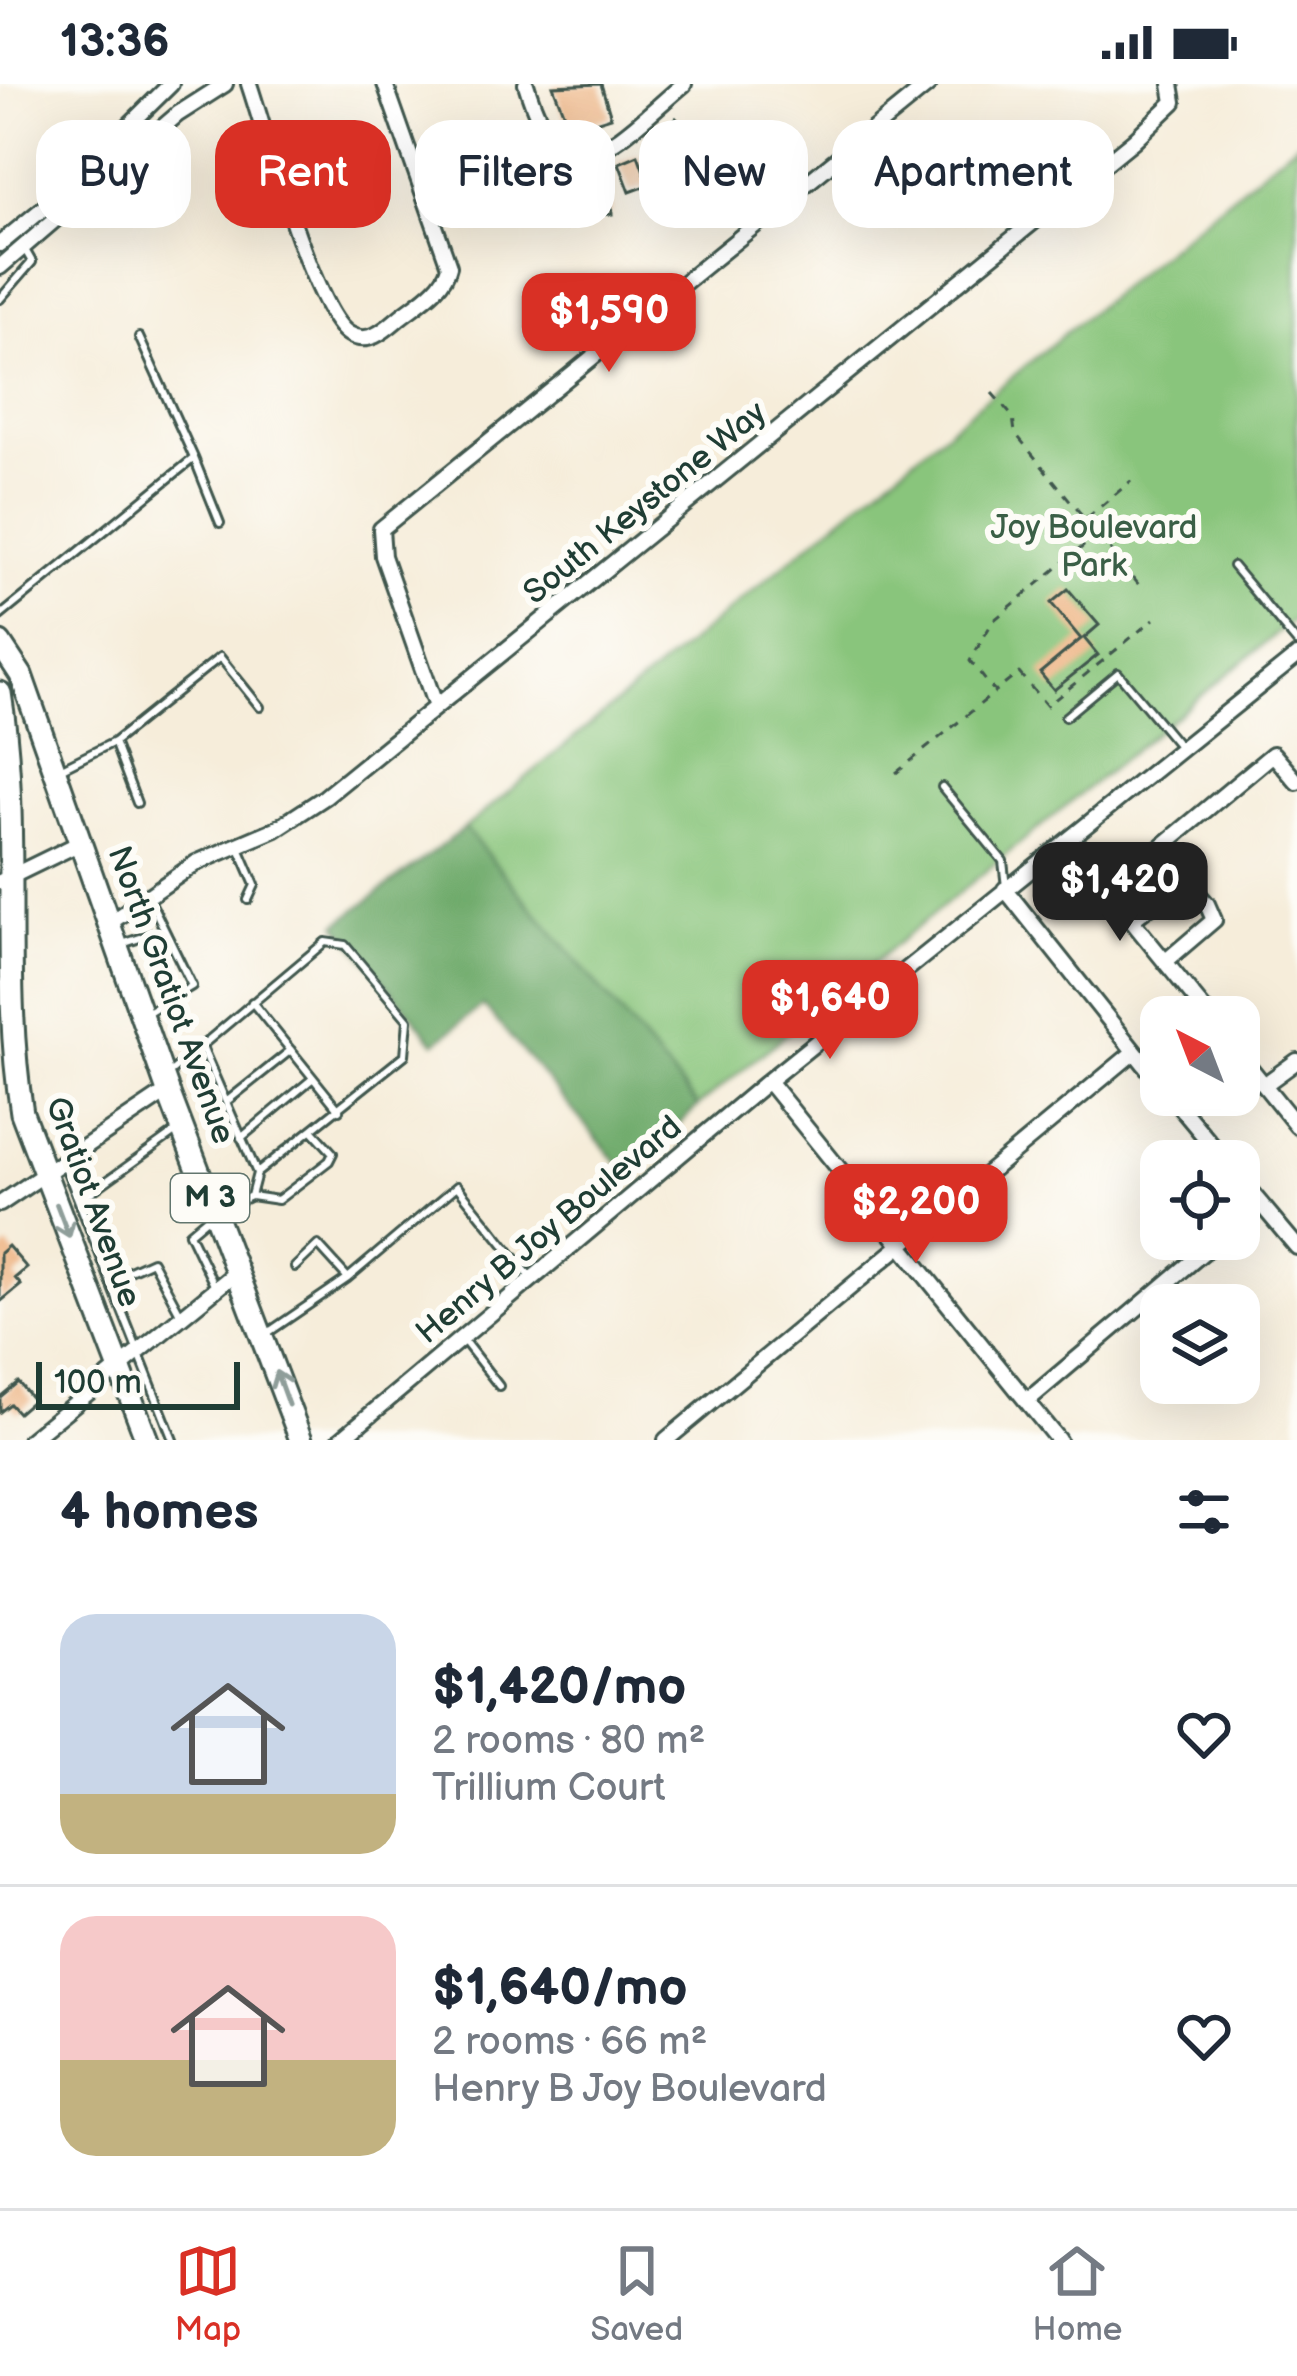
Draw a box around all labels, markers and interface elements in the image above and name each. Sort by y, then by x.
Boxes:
text: 13:36 [60,15,170,70]
chip: Buy [36,120,191,228]
chip: Rent [215,120,391,228]
chip: Filters [415,120,615,228]
chip: New [639,120,808,228]
chip: Apartment [832,120,1114,228]
pin: $1,590 [511,273,707,375]
text: $1,590 [549,288,669,335]
street label: South Keystone Way [516,393,774,613]
park label: Joy Boulevard Park [991,508,1197,586]
street label: North Gratiot Avenue [99,841,243,1149]
pin: $1,420 [1022,842,1218,944]
text: $1,420 [1060,857,1180,904]
pin: $1,640 [732,960,928,1062]
text: $1,640 [769,975,891,1022]
north arrow [1140,996,1260,1116]
map controls [1140,996,1260,1404]
street label: Gratiot Avenue [36,1091,150,1313]
street label: Henry B Joy Boulevard [408,1107,690,1353]
button: locate [1140,1140,1260,1260]
pin: $2,200 [818,1164,1014,1266]
road number: M 3 [171,1174,249,1222]
text: $2,200 [852,1179,980,1226]
one-way arrow [53,1201,75,1238]
button: layers [1140,1284,1260,1404]
scale bar [36,1356,240,1409]
text: 100 m [54,1363,142,1403]
one-way arrow [270,1370,291,1407]
icon: filters [1171,1479,1237,1545]
text: 4 homes [60,1482,259,1543]
text: $1,420/mo [432,1657,686,1718]
icon: home [156,1662,300,1806]
icon: heart [1171,1701,1237,1767]
text: 2 rooms · 80 m² [432,1718,705,1765]
text: Trillium Court [432,1765,665,1812]
text: $1,640/mo [432,1958,688,2019]
icon: home [156,1964,300,2108]
icon: heart [1171,2003,1237,2069]
text: 2 rooms · 66 m² [432,2019,707,2066]
text: Henry B Joy Boulevard [432,2066,827,2113]
tab: Map [175,2238,241,2350]
tab: Saved [590,2238,683,2350]
tab: Home [1033,2238,1122,2350]

